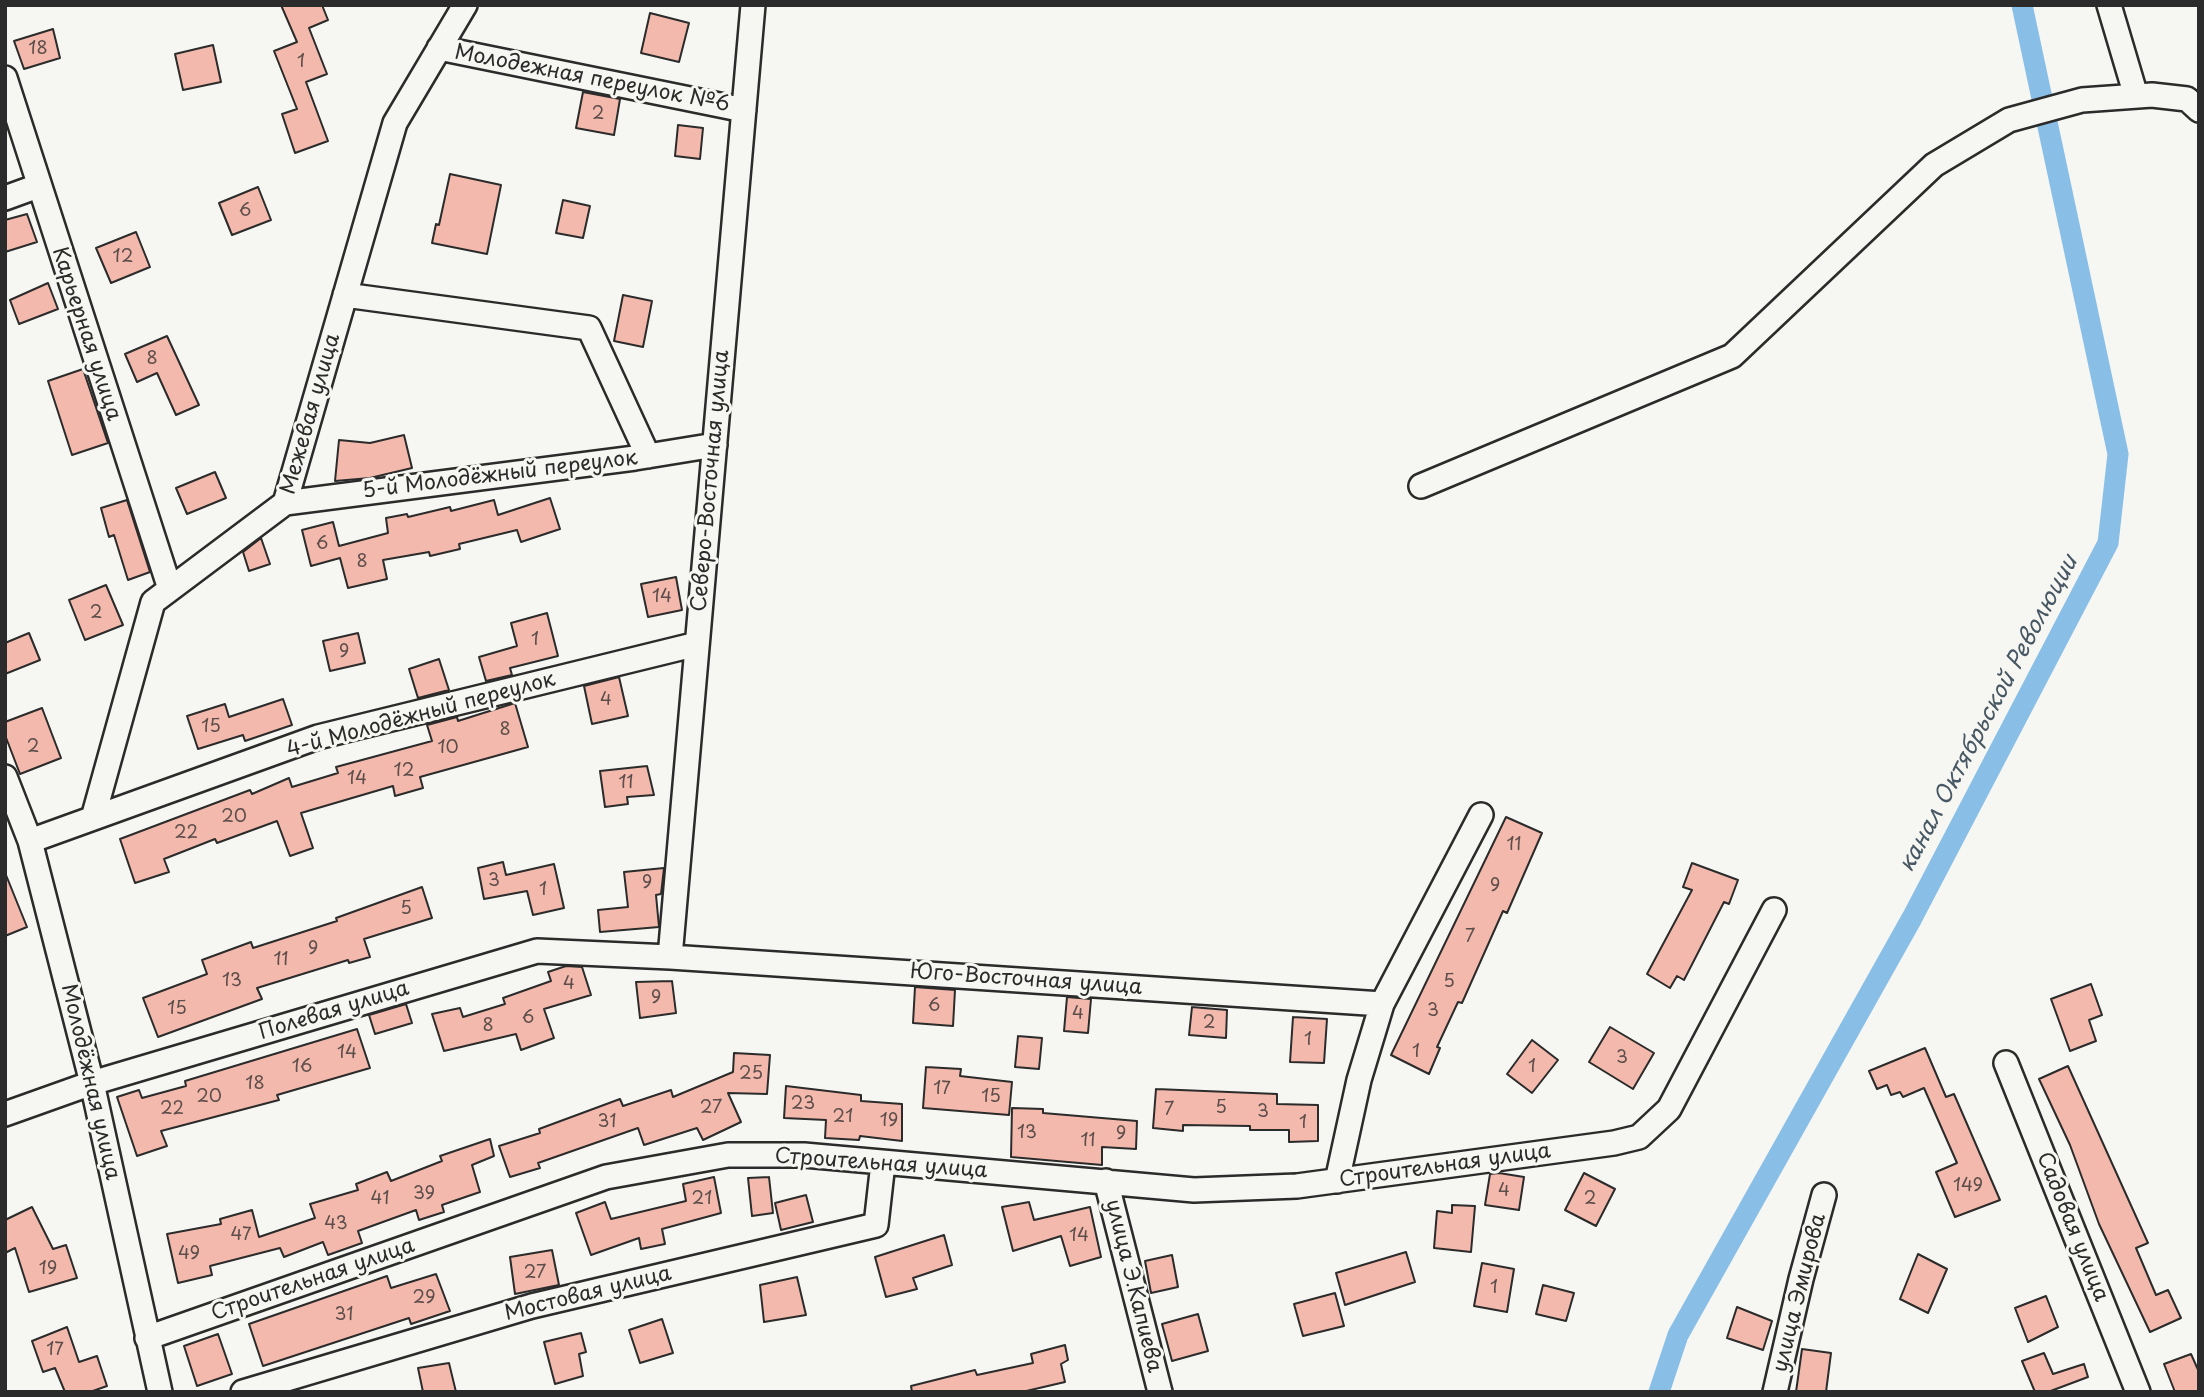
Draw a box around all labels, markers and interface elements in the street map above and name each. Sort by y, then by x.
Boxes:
house number: 18 [28,38,48,60]
street label: Молодежная переулок №6 [452,40,732,118]
house number: 1 [297,51,305,73]
house number: 2 [592,103,604,125]
house number: 6 [239,200,251,222]
street label: Карьерная улица [46,244,126,424]
house number: 12 [113,246,133,268]
street label: Межевая улица [276,331,346,497]
house number: 8 [146,348,158,370]
street label: Северо-Восточная улица [687,349,735,613]
street label: 5-й Молодёжный переулок [361,446,639,504]
house number: 6 [316,533,328,555]
house number: 8 [356,551,368,573]
water label: канал Октябрьской Революции [1894,551,2084,877]
house number: 14 [652,586,672,608]
house number: 2 [90,602,102,624]
house number: 1 [531,629,539,651]
house number: 9 [339,641,349,663]
street label: 4-й Молодёжный переулок [284,667,558,763]
house number: 4 [600,689,612,711]
house number: 15 [201,716,221,738]
house number: 8 [499,719,511,741]
house number: 2 [27,736,39,758]
house number: 10 [437,737,459,759]
house number: 12 [394,760,414,782]
house number: 14 [347,768,367,790]
house number: 11 [618,772,634,794]
house number: 20 [221,806,247,828]
house number: 22 [174,822,198,844]
house number: 11 [1506,834,1522,856]
house number: 3 [488,870,500,892]
house number: 9 [642,872,652,894]
house number: 9 [1490,875,1500,897]
house number: 1 [539,879,547,901]
house number: 5 [400,898,412,920]
house number: 7 [1465,926,1475,948]
house number: 9 [308,938,318,960]
house number: 11 [273,949,289,971]
street label: Юго-Восточная улица [909,959,1143,1001]
house number: 13 [222,970,242,992]
house number: 5 [1443,971,1455,993]
house number: 4 [563,973,575,995]
street label: Полевая улица [256,976,412,1046]
street label: Молодёжная улица [55,982,125,1182]
house number: 9 [651,987,661,1009]
house number: 6 [928,995,940,1017]
house number: 15 [167,998,187,1020]
house number: 3 [1427,1000,1439,1022]
house number: 4 [1072,1003,1084,1025]
house number: 6 [522,1007,534,1029]
house number: 2 [1203,1012,1215,1034]
house number: 8 [482,1015,494,1037]
house number: 1 [1304,1029,1312,1051]
house number: 1 [1412,1041,1420,1063]
house number: 14 [337,1042,357,1064]
house number: 3 [1616,1047,1628,1069]
house number: 16 [292,1056,312,1078]
house number: 1 [1528,1056,1536,1078]
house number: 25 [739,1063,763,1085]
house number: 18 [245,1073,265,1095]
house number: 17 [933,1078,951,1100]
house number: 20 [196,1086,222,1108]
house number: 15 [981,1086,1001,1108]
house number: 23 [791,1093,815,1115]
house number: 27 [700,1097,722,1119]
house number: 5 [1215,1097,1227,1119]
house number: 22 [160,1098,184,1120]
house number: 7 [1164,1099,1174,1121]
house number: 3 [1257,1101,1269,1123]
house number: 21 [833,1106,853,1128]
house number: 19 [880,1110,898,1132]
house number: 31 [598,1111,616,1133]
house number: 1 [1299,1112,1307,1134]
house number: 13 [1017,1122,1037,1144]
house number: 9 [1116,1123,1126,1145]
house number: 11 [1080,1130,1096,1152]
street label: Строительная улица [1338,1139,1552,1193]
street label: Строительная улица [774,1144,988,1184]
street label: Садовая улица [2031,1149,2113,1305]
house number: 149 [1953,1175,1983,1197]
house number: 4 [1498,1180,1510,1202]
house number: 39 [413,1183,435,1205]
house number: 41 [371,1188,389,1210]
house number: 21 [692,1188,712,1210]
house number: 2 [1584,1188,1596,1210]
street label: улица Э.Капиева [1099,1197,1167,1375]
street label: улица Эмирова [1768,1211,1832,1375]
house number: 43 [324,1213,348,1235]
house number: 47 [230,1224,252,1246]
house number: 14 [1069,1225,1089,1247]
street label: Строительная улица [208,1233,418,1327]
house number: 49 [178,1243,200,1265]
house number: 19 [39,1258,57,1280]
street label: Мостовая улица [502,1261,674,1327]
house number: 27 [524,1262,546,1284]
house number: 1 [1490,1277,1498,1299]
house number: 29 [413,1287,435,1309]
house number: 31 [335,1304,353,1326]
house number: 17 [46,1339,64,1361]

